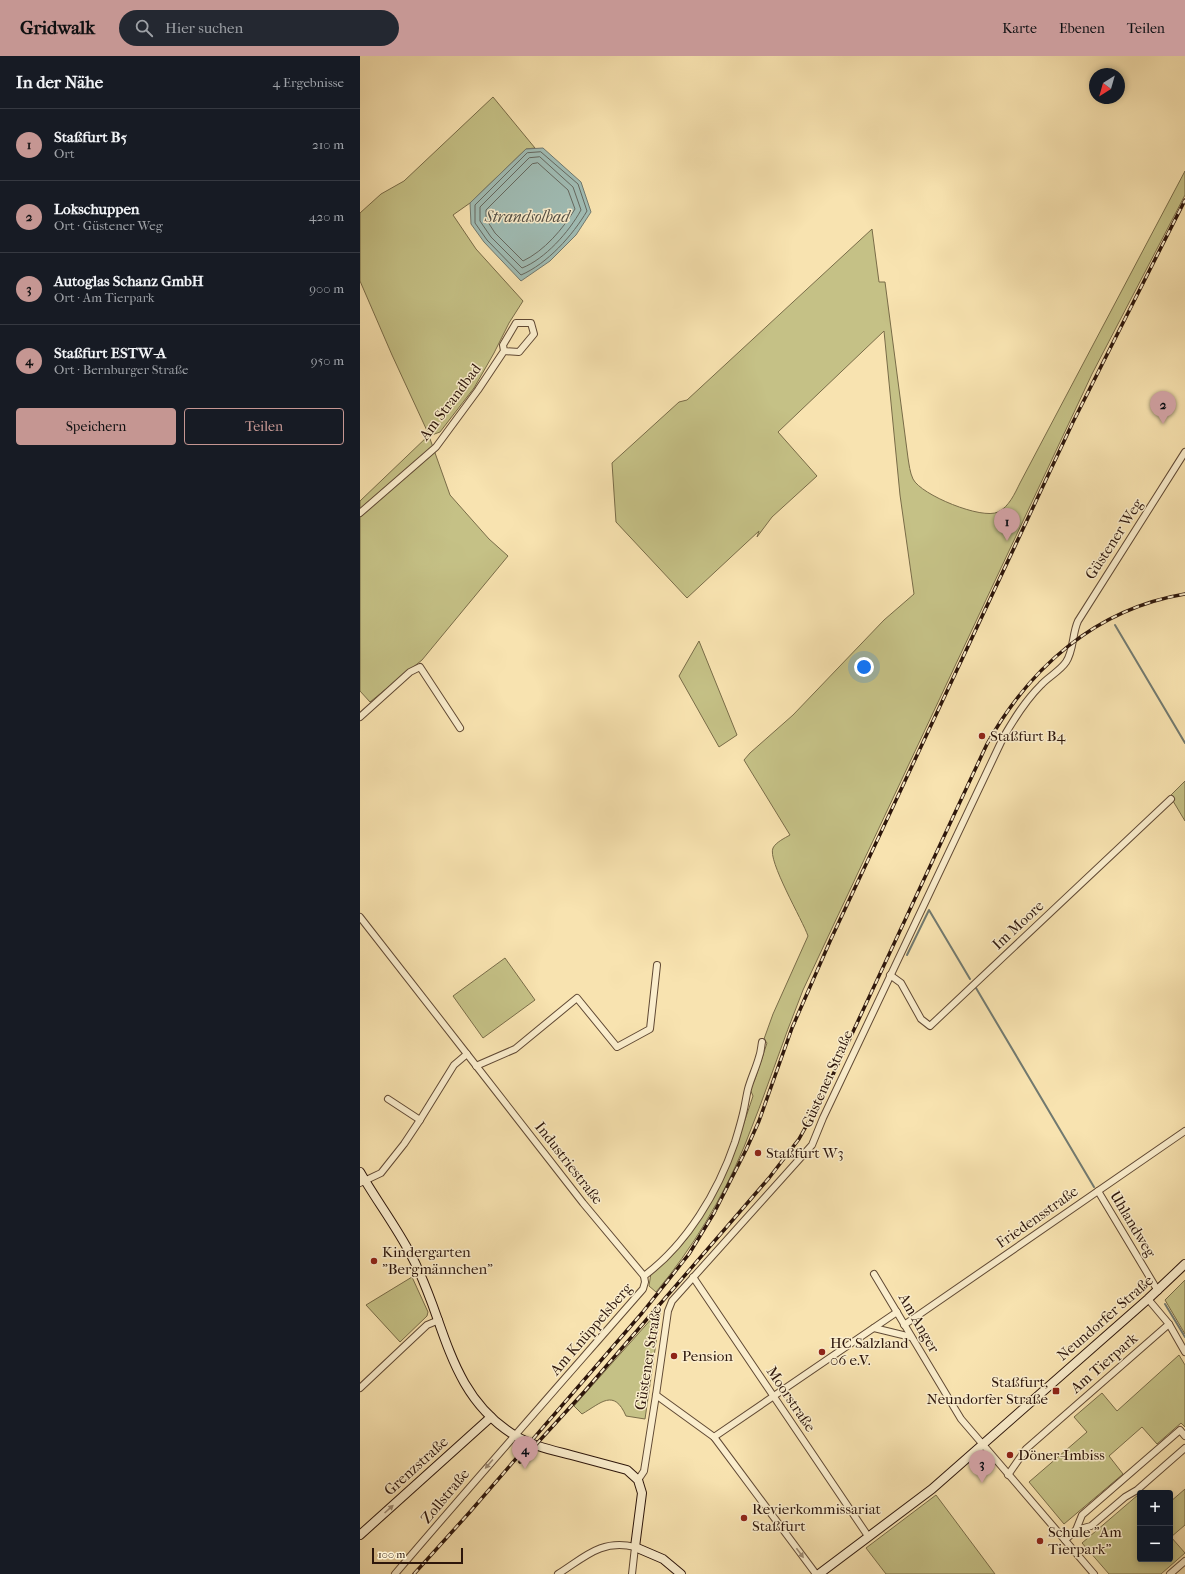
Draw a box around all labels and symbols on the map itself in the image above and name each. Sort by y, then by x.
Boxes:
north arrow [1089,68,1125,104]
water label: Strandsolbad [484,207,571,226]
street label: Am Strandbad [415,359,485,445]
pin: 2 [1150,391,1176,424]
street label: Güstener Weg [1081,495,1147,583]
pin: 1 [994,508,1020,541]
your location [854,657,874,677]
place label: Staßfurt B4 [990,727,1067,745]
marker: Staßfurt B4 [977,731,987,741]
street label: Im Moore [988,896,1048,953]
street label: Güstener Straße [797,1027,857,1131]
street label: Industriestraße [531,1118,607,1208]
place label: Staßfurt W3 [766,1144,844,1162]
marker: Staßfurt W3 [753,1148,763,1158]
street label: Friedensstraße [993,1182,1082,1252]
street label: Uhlandweg [1106,1188,1160,1261]
place label: Kindergarten "Bergmännchen" [382,1243,493,1278]
marker: Kindergarten "Bergmännchen" [369,1256,379,1266]
street label: Neundorfer Straße [1053,1271,1157,1365]
street label: Am Knüppelsberg [545,1278,637,1380]
street label: Am Anger [894,1289,944,1356]
street label: Güstener Straße [631,1304,665,1411]
street label: Am Tierpark [1066,1329,1141,1398]
place label: HC Salzland 06 e.V. [830,1334,909,1369]
place label: Pension [682,1347,733,1365]
marker: HC Salzland 06 e.V. [817,1347,827,1357]
marker: Pension [669,1351,679,1361]
street label: Moorstraße [763,1363,820,1436]
place label: Staßfurt, Neundorfer Straße [927,1373,1049,1408]
marker: Staßfurt, Neundorfer Straße [1051,1386,1061,1396]
street label: Grenzstraße [380,1432,452,1499]
pin: 4 [512,1436,538,1469]
place label: Döner-Imbiss [1018,1446,1105,1464]
pin: 3 [969,1450,995,1483]
marker: Döner-Imbiss [1005,1450,1015,1460]
one-way arrow [484,1459,493,1469]
street label: Zollstraße [417,1465,473,1527]
place label: Revierkommissariat Staßfurt [752,1500,882,1535]
one-way arrow [384,1505,394,1514]
marker: Revierkommissariat Staßfurt [739,1513,749,1523]
place label: Schule "Am Tierpark" [1048,1523,1122,1558]
marker: Schule "Am Tierpark" [1035,1536,1045,1546]
scale bar [372,1546,463,1565]
one-way arrow [796,1547,804,1558]

